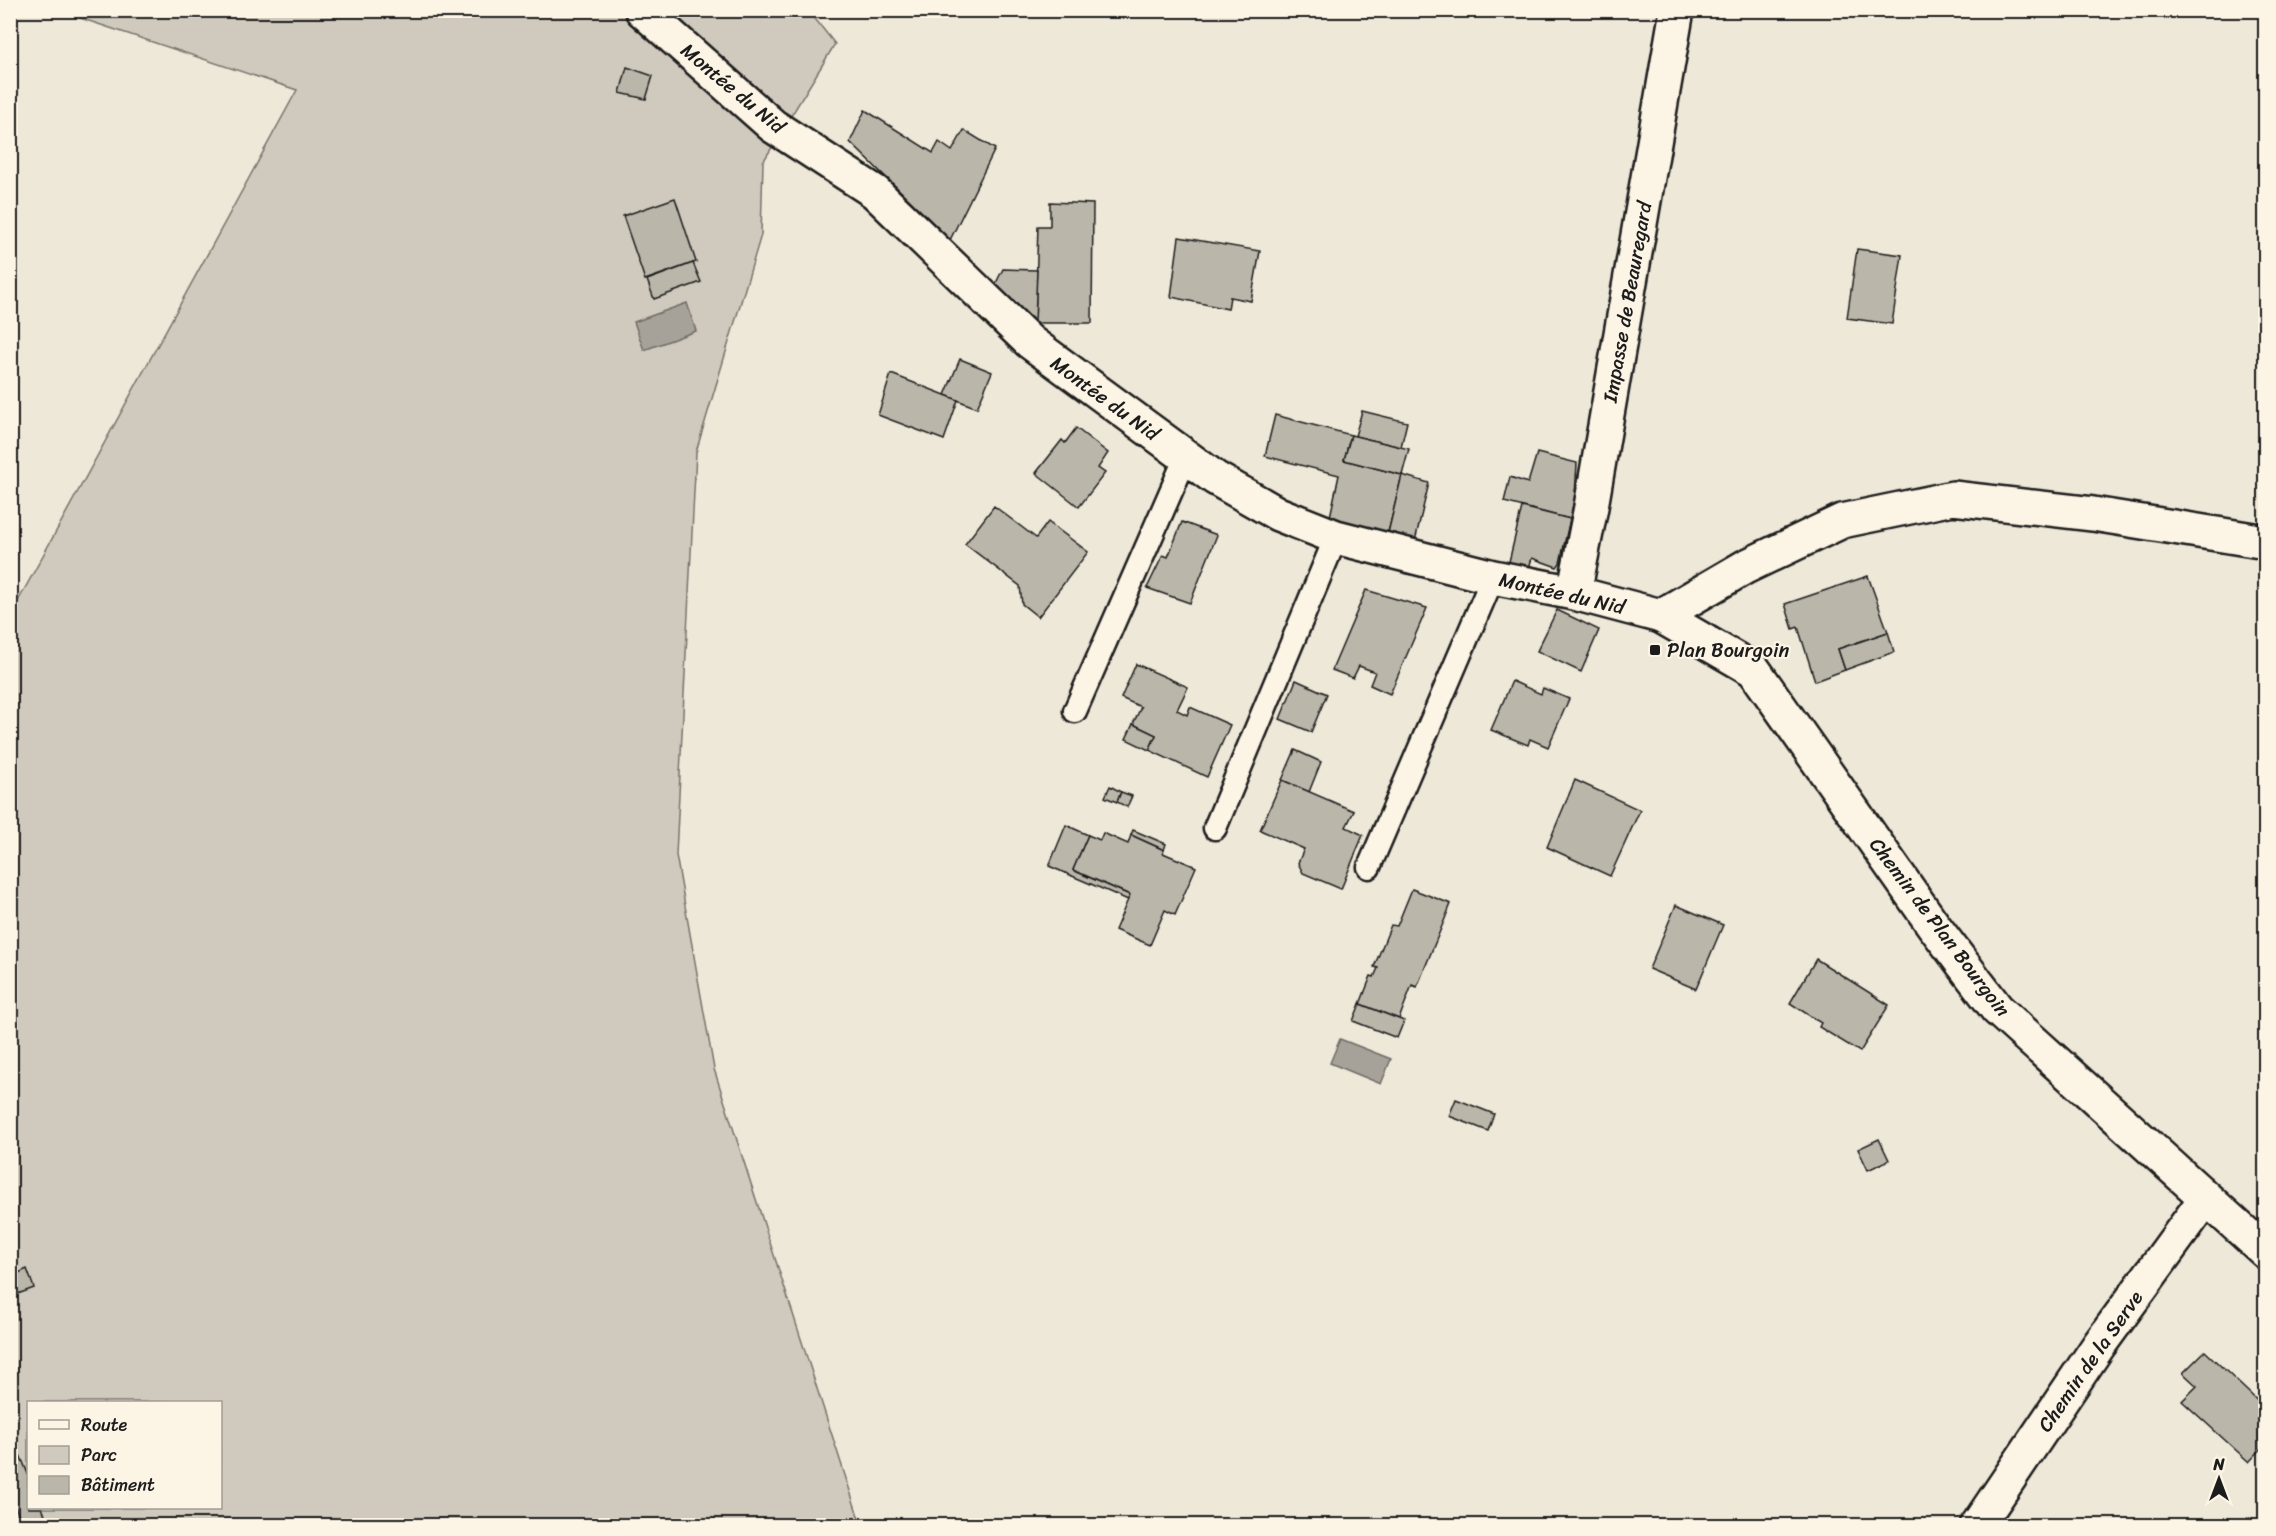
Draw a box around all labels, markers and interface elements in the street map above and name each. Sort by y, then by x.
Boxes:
street label: Montée du Nid [672,34,794,144]
street label: Impasse de Beauregard [1592,198,1663,406]
street label: Montée du Nid [1043,347,1168,451]
street label: Montée du Nid [1496,562,1630,625]
place label: Plan Bourgoin [1667,633,1790,668]
marker: Plan Bourgoin [1648,643,1662,657]
street label: Chemin de Plan Bourgoin [1860,830,2019,1025]
street label: Chemin de la Serve [2028,1283,2153,1440]
legend [27,1401,222,1509]
text: Route [81,1409,128,1441]
text: Parc [81,1439,117,1471]
north arrow [2189,1449,2249,1509]
text: N [2212,1450,2225,1479]
text: Bâtiment [81,1469,155,1501]

